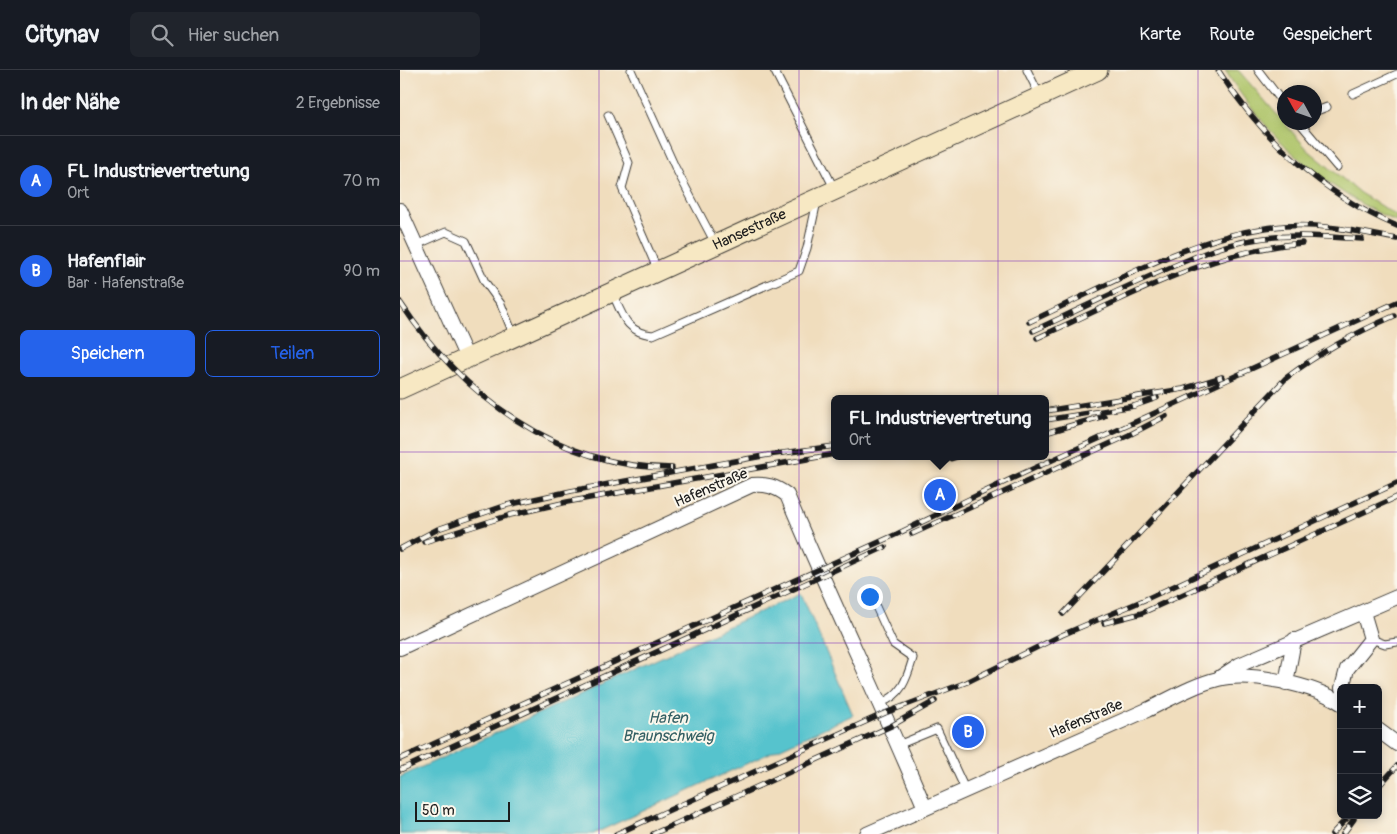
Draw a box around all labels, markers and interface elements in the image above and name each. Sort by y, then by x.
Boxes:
search box [130,12,480,57]
text: Citynav [25,20,100,49]
icon: search [148,21,176,49]
text: Hier suchen [188,23,279,47]
text: Karte [1139,23,1181,46]
text: Route [1209,23,1254,46]
text: Gespeichert [1282,23,1372,46]
north arrow [1277,85,1322,130]
text: In der Nähe [20,89,120,116]
text: 2 Ergebnisse [296,93,380,113]
text: FL Industrievertretung [67,159,250,183]
text: A [31,171,41,191]
text: 70 m [343,171,380,191]
text: Ort [67,183,89,203]
street label: Hansestraße [709,204,790,254]
text: Hafenflair [67,249,145,273]
text: B [31,261,41,281]
text: 90 m [343,261,380,281]
text: Bar · Hafenstraße [67,273,184,293]
button: Speichern [20,330,195,377]
button: Teilen [205,330,380,377]
popup [831,395,1049,460]
text: FL Industrievertretung [849,406,1031,430]
text: Ort [849,430,871,450]
street label: Hafenstraße [672,464,751,512]
pin: A [924,476,956,514]
your location [857,584,883,610]
map controls [1337,684,1382,819]
button: + [1337,684,1382,729]
street label: Hafenstraße [1047,695,1126,743]
water label: Hafen Braunschweig [622,708,715,746]
pin: B [952,713,984,751]
button: − [1337,729,1382,774]
button: layers [1337,774,1382,819]
scale bar [415,799,510,822]
text: 50 m [422,802,455,819]

